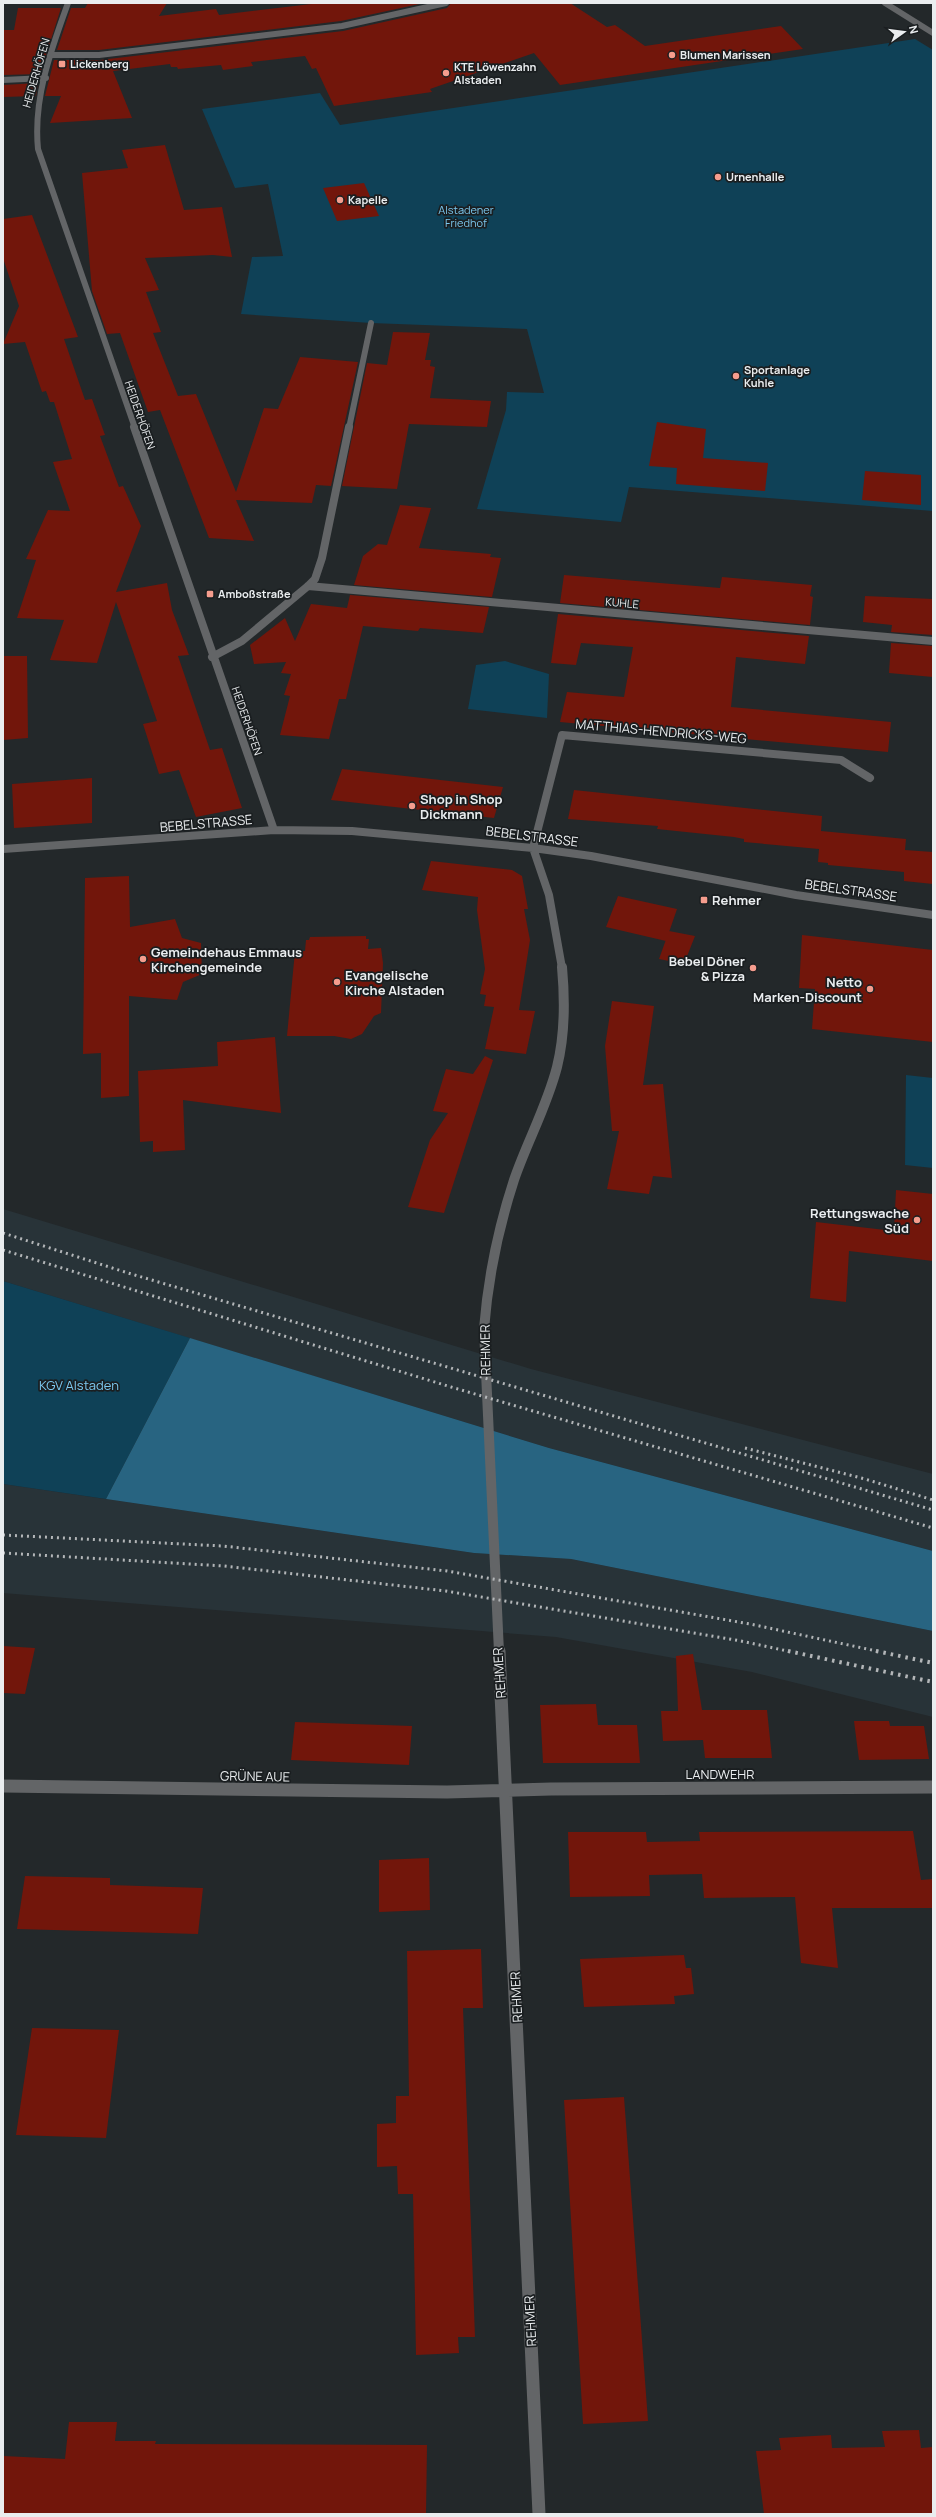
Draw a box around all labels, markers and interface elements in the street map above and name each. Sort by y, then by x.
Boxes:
north arrow [884,12,924,52]
text: N [906,24,922,35]
street label: HEIDERHÖFEN [18,36,53,109]
place label: Blumen Marissen [680,47,771,62]
marker: Blumen Marissen [667,50,677,60]
place label: Lickenberg [70,56,129,71]
marker: Lickenberg [57,59,67,69]
place label: KTE Löwenzahn Alstaden [454,59,537,87]
marker: KTE Löwenzahn Alstaden [441,68,451,78]
place label: Urnenhalle [726,169,785,184]
marker: Urnenhalle [713,172,723,182]
place label: Kapelle [348,192,388,207]
marker: Kapelle [335,195,345,205]
park label: Alstadener Friedhof [438,202,494,230]
place label: Sportanlage Kuhle [744,362,810,390]
marker: Sportanlage Kuhle [731,371,741,381]
street label: HEIDERHÖFEN [122,378,159,451]
place label: Amboßstraße [218,586,291,601]
marker: Amboßstraße [205,589,215,599]
street label: KUHLE [605,594,639,611]
street label: HEIDERHÖFEN [229,684,266,757]
street label: MATTHIAS-HENDRICKS-WEG [575,715,747,747]
place label: Shop in Shop Dickmann [420,790,502,823]
marker: Shop in Shop Dickmann [407,801,417,811]
street label: BEBELSTRASSE [159,810,253,836]
street label: BEBELSTRASSE [485,821,579,851]
street label: BEBELSTRASSE [804,875,898,905]
place label: Rehmer [712,891,761,909]
marker: Rehmer [699,895,709,905]
place label: Gemeindehaus Emmaus Kirchengemeinde [151,943,302,976]
place label: Bebel Döner & Pizza [669,952,745,985]
marker: Gemeindehaus Emmaus Kirchengemeinde [138,954,148,964]
marker: Bebel Döner & Pizza [748,963,758,973]
place label: Evangelische Kirche Alstaden [345,966,444,999]
place label: Netto Marken-Discount [753,973,862,1006]
marker: Evangelische Kirche Alstaden [332,977,342,987]
marker: Netto Marken-Discount [865,984,875,994]
place label: Rettungswache Süd [810,1204,909,1237]
marker: Rettungswache Süd [912,1215,922,1225]
street label: REHMER [476,1324,494,1376]
park label: KGV Alstaden [39,1376,119,1394]
street label: REHMER [488,1647,510,1699]
street label: LANDWEHR [686,1765,754,1783]
street label: GRÜNE AUE [220,1766,290,1786]
street label: REHMER [506,1971,526,2023]
street label: REHMER [520,2295,540,2347]

